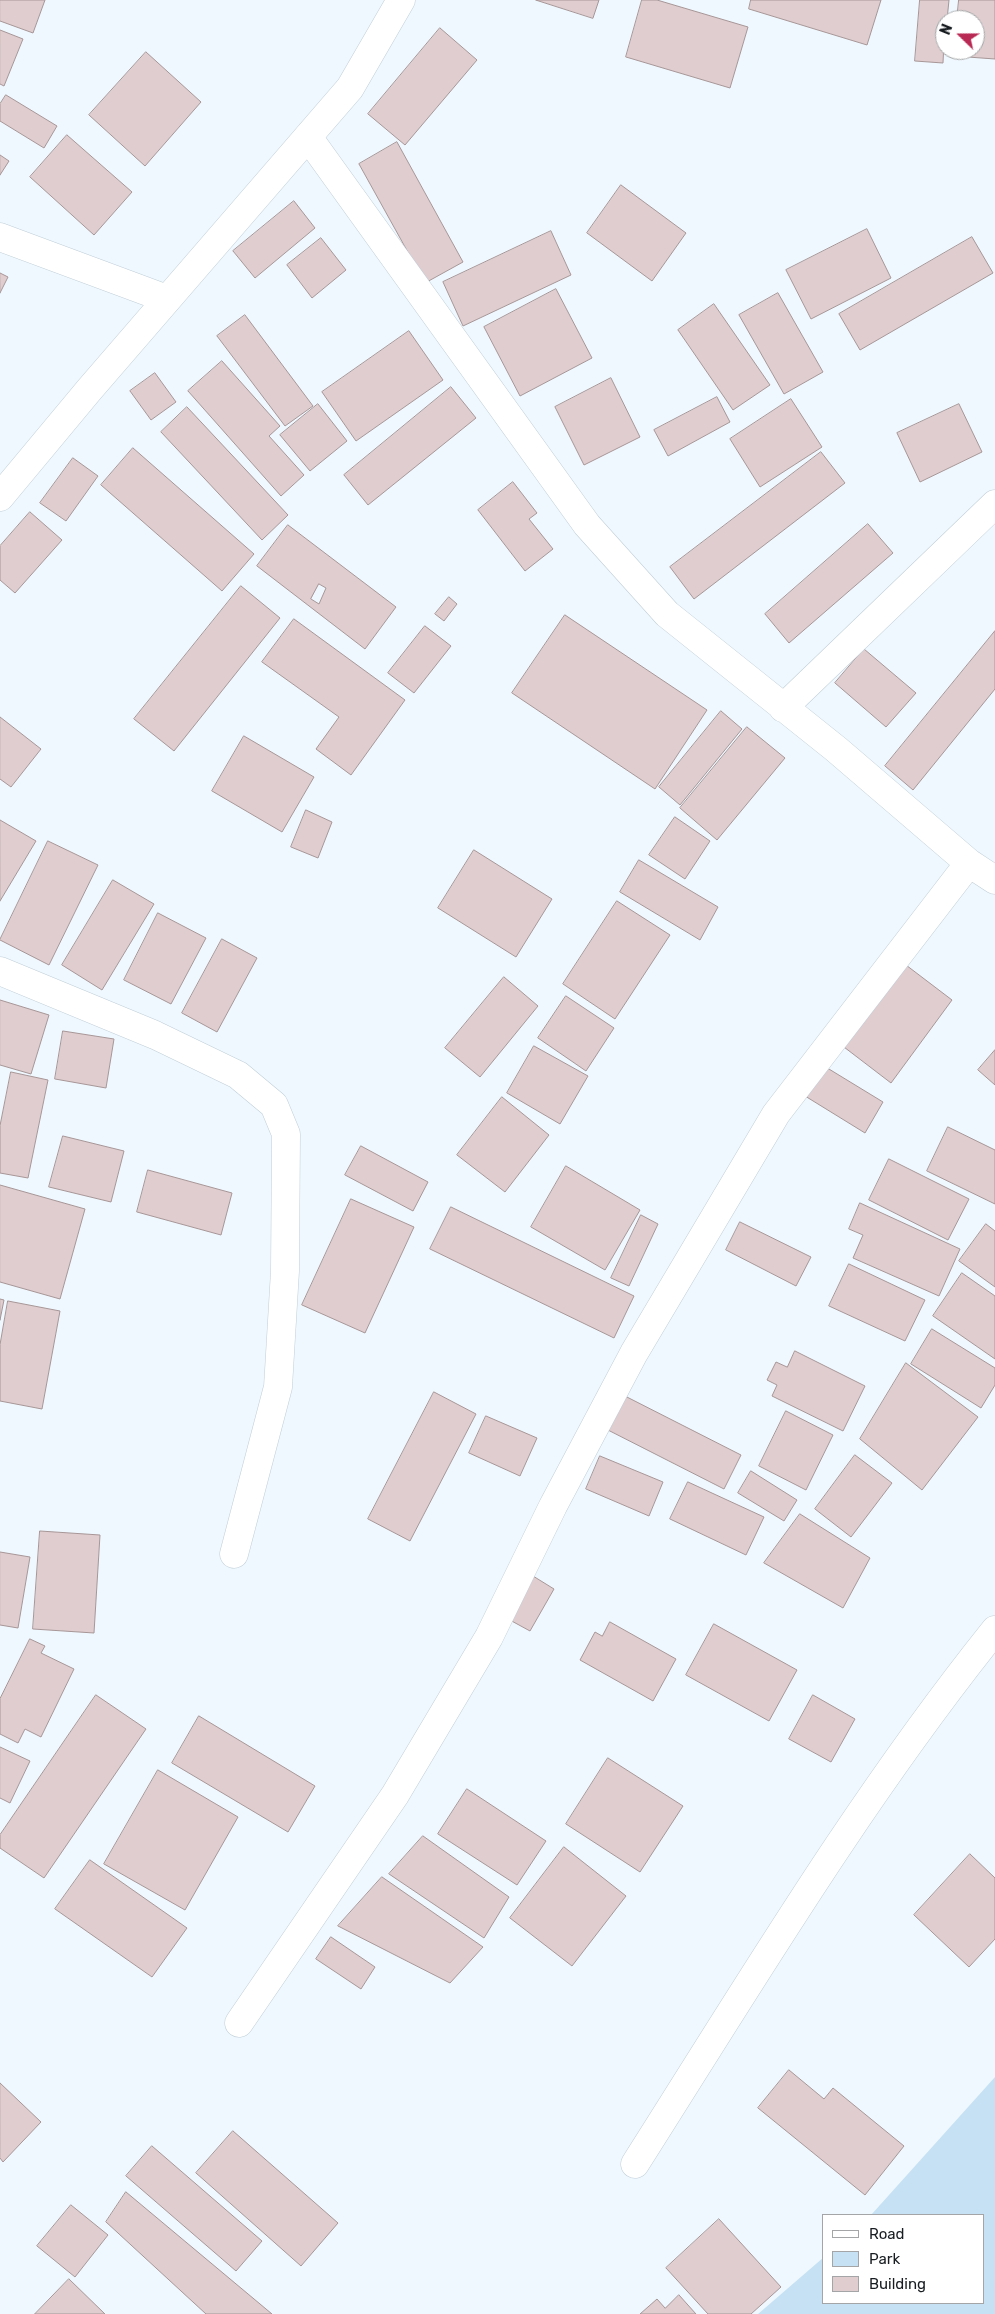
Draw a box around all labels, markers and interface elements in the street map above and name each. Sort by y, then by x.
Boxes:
north arrow [935,10,985,60]
text: N [937,22,956,37]
legend [822,2214,985,2304]
text: Road [869,2225,905,2243]
text: Park [869,2250,900,2268]
text: Building [869,2275,926,2293]

